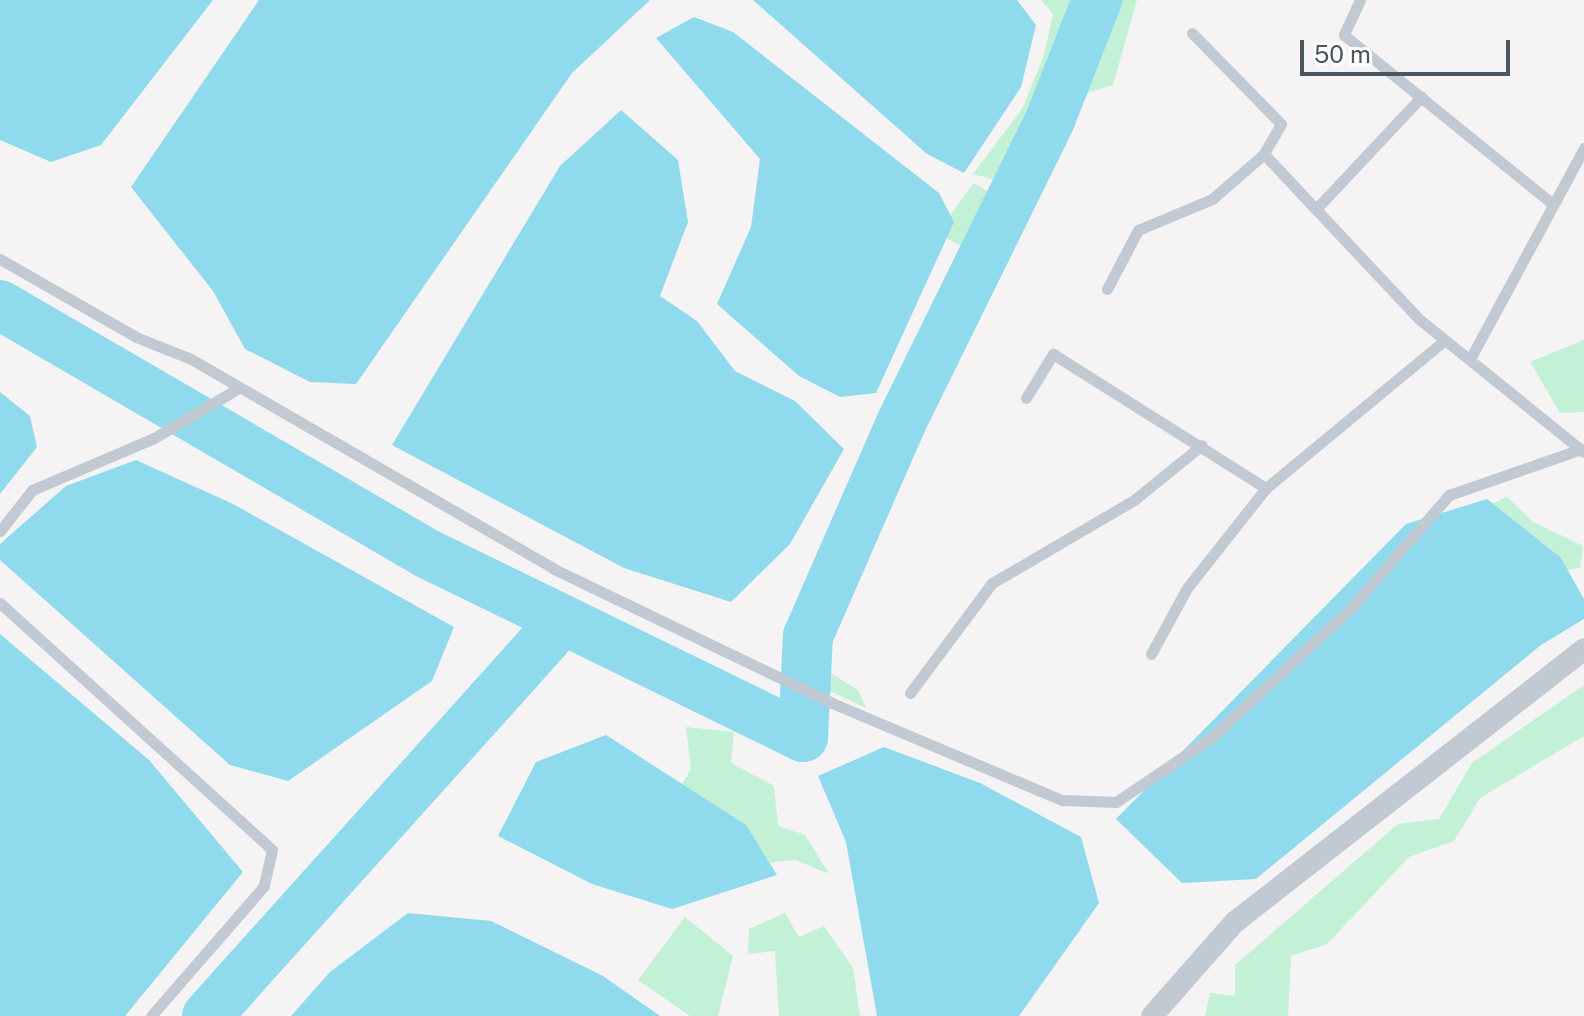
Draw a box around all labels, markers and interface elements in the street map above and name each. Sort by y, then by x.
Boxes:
scale bar [1304,24,1514,74]
text: 50 m [1314,40,1371,68]

